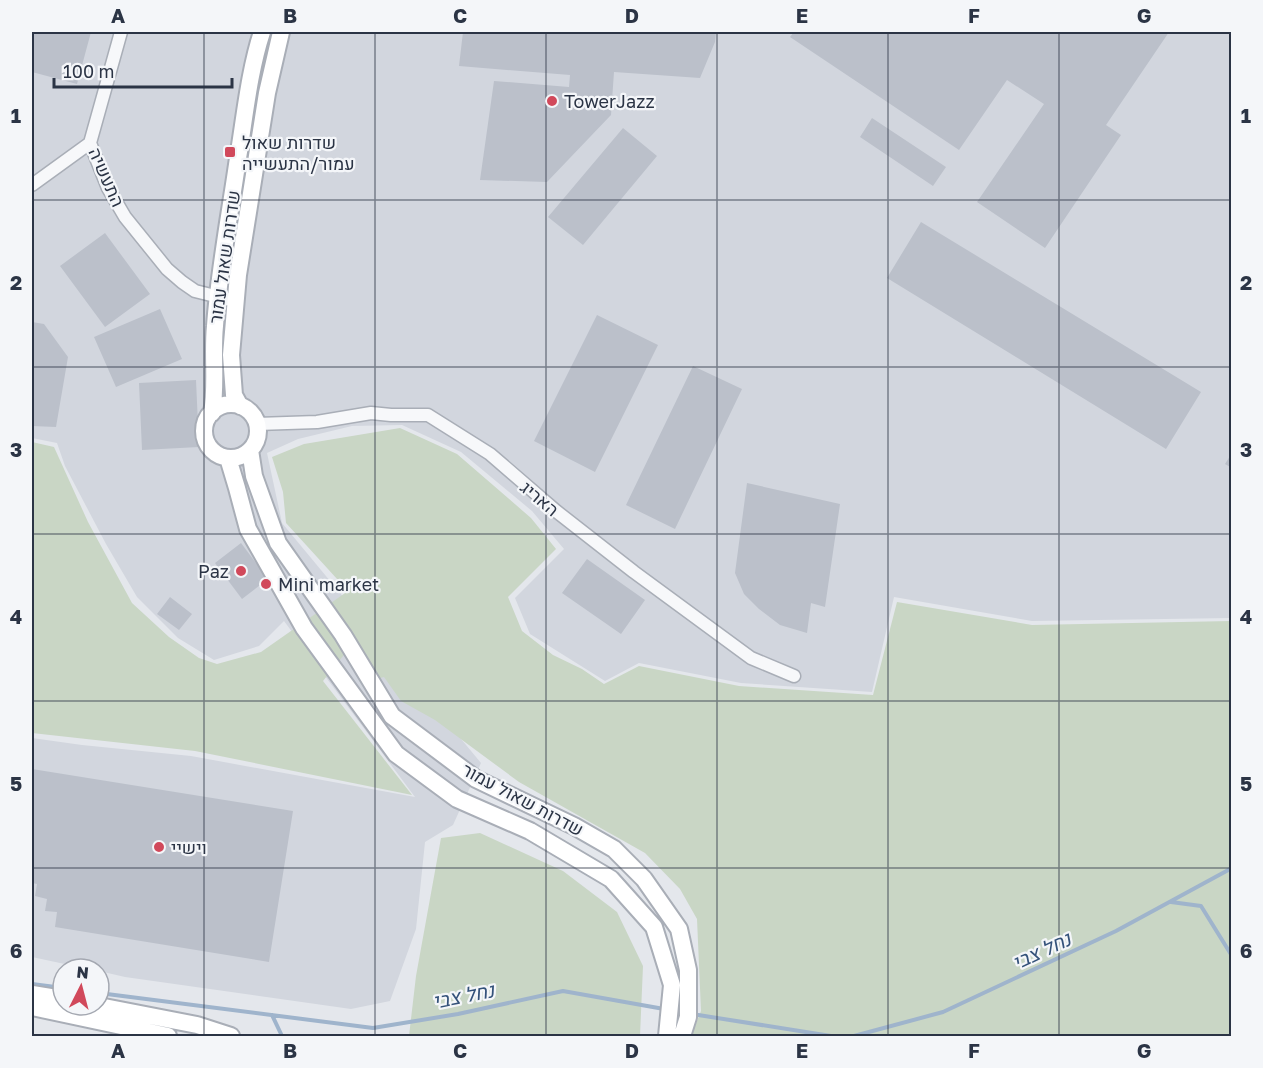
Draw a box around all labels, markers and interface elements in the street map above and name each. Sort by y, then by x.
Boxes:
text: A [111,3,125,27]
text: B [283,3,297,27]
text: C [453,3,467,27]
text: D [625,3,639,27]
text: E [796,3,808,27]
text: F [968,3,980,27]
text: G [1137,3,1151,27]
scale bar [54,51,232,89]
text: 100 m [63,60,114,82]
place label: TowerJazz [564,90,655,112]
marker: TowerJazz [545,94,559,108]
text: 1 [11,103,21,127]
text: 1 [1241,103,1251,127]
place label: שדרות שאול עמור/התעשייה [242,131,355,174]
street label: התעשיה [84,144,130,210]
marker: שדרות שאול עמור/התעשייה [223,145,237,159]
street label: שדרות שאול עמור [204,189,244,325]
text: 2 [10,270,22,294]
text: 2 [1240,270,1252,294]
text: 3 [10,437,22,461]
text: 3 [1240,437,1252,461]
street label: האריג [516,476,564,520]
place label: Paz [198,560,229,582]
marker: Paz [234,564,248,578]
place label: Mini market [278,573,379,595]
marker: Mini market [259,577,273,591]
text: 4 [10,604,22,628]
text: 4 [1240,604,1252,628]
street label: שדרות שאול עמור [458,758,588,840]
text: 5 [10,771,22,795]
text: 5 [1240,771,1252,795]
place label: וישיי [171,836,207,858]
marker: וישיי [152,840,166,854]
water label: נחל צבי [1008,925,1076,974]
text: 6 [10,938,22,962]
text: 6 [1240,938,1252,962]
north arrow [51,957,111,1017]
text: N [75,962,90,983]
water label: נחל צבי [430,977,498,1013]
text: A [111,1038,125,1062]
text: B [283,1038,297,1062]
text: C [453,1038,467,1062]
text: D [625,1038,639,1062]
text: E [796,1038,808,1062]
text: F [968,1038,980,1062]
text: G [1137,1038,1151,1062]

